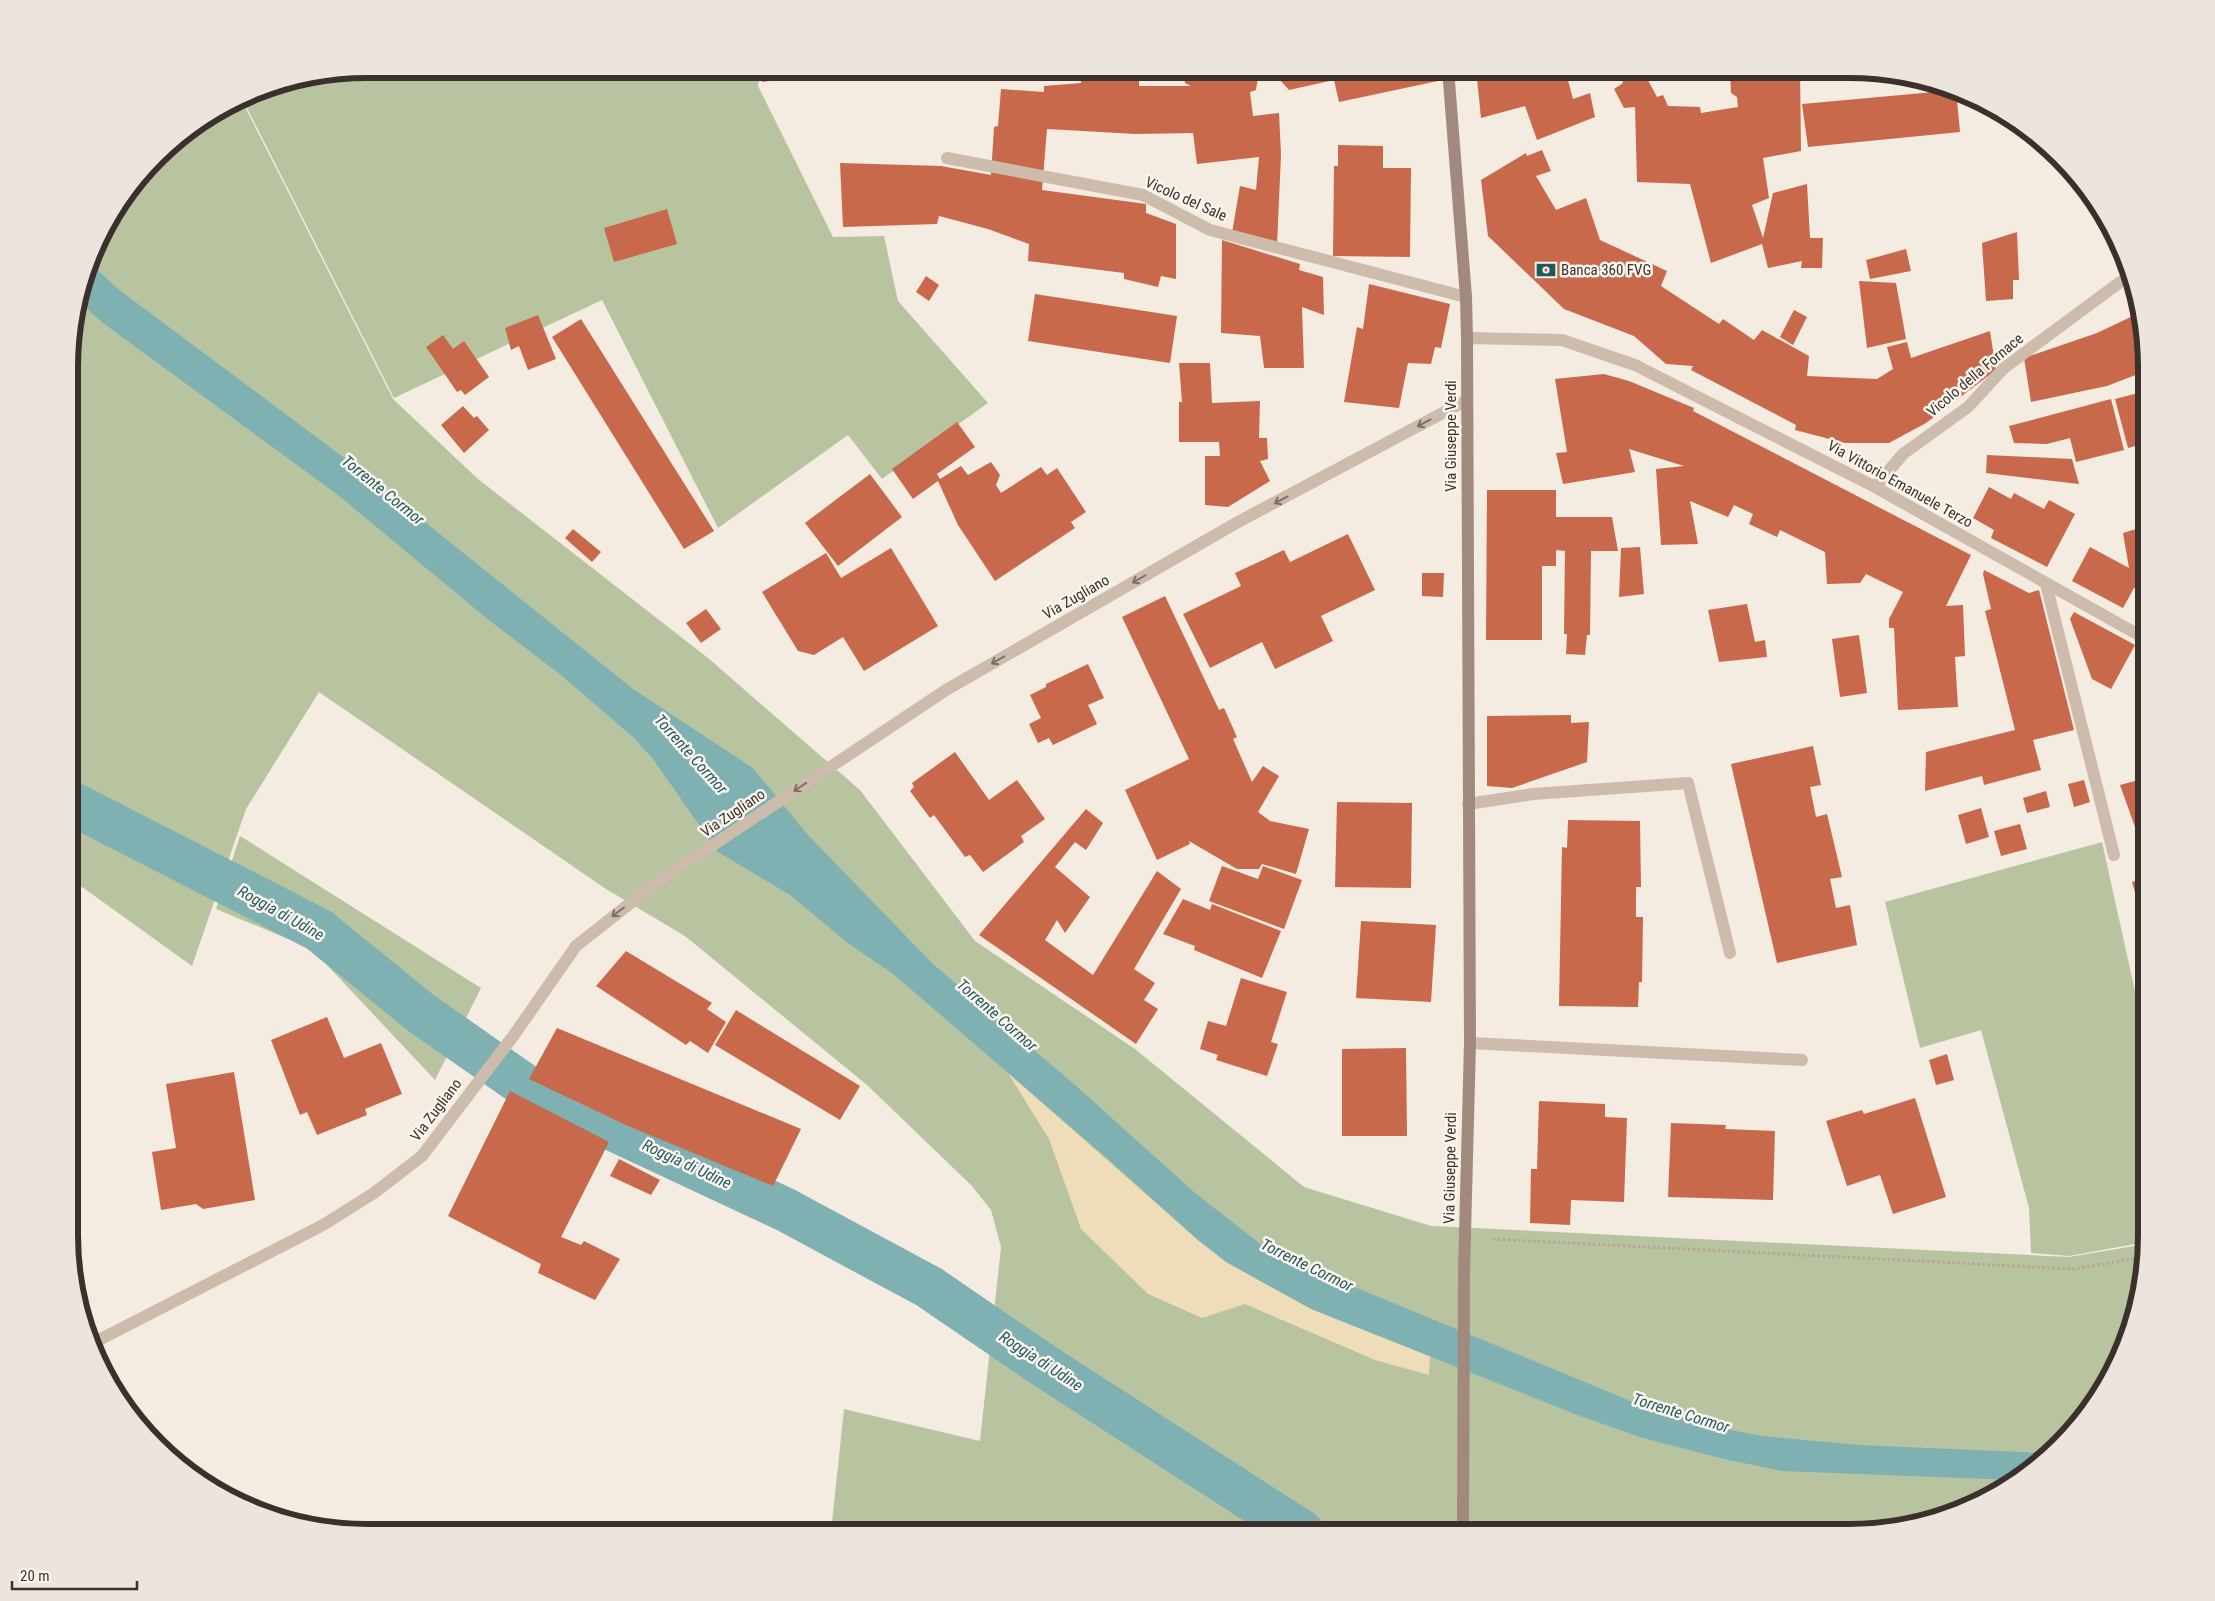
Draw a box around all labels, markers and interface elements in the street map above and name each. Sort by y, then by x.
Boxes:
street label: Vicolo del Sale [1142,173,1230,225]
bank icon: Banca 360 FVG [1535,259,1557,281]
place label: Banca 360 FVG [1561,261,1651,279]
street label: Vicolo della Fornace [1923,329,2027,421]
street label: Via Giuseppe Verdi [1442,380,1460,492]
one-way arrow [1417,418,1432,428]
street label: Via Vittorio Emanuele Terzo [1824,437,1976,531]
water label: Torrente Cormor [338,451,429,530]
one-way arrow [1274,495,1289,505]
street label: Via Zugliano [1040,571,1112,623]
one-way arrow [1133,575,1147,585]
one-way arrow [991,655,1006,665]
water label: Torrente Cormor [650,710,732,799]
one-way arrow [794,782,808,792]
street label: Via Zugliano [697,785,769,841]
water label: Roggia di Udine [235,882,327,944]
one-way arrow [612,907,625,918]
water label: Torrente Cormor [953,975,1042,1056]
street label: Via Zugliano [407,1075,465,1145]
street label: Via Giuseppe Verdi [1440,1112,1460,1224]
water label: Roggia di Udine [640,1135,734,1193]
water label: Torrente Cormor [1258,1234,1357,1296]
water label: Roggia di Udine [996,1327,1086,1395]
water label: Torrente Cormor [1630,1389,1733,1437]
scale bar [12,1558,138,1590]
text: 20 m [20,1567,50,1585]

